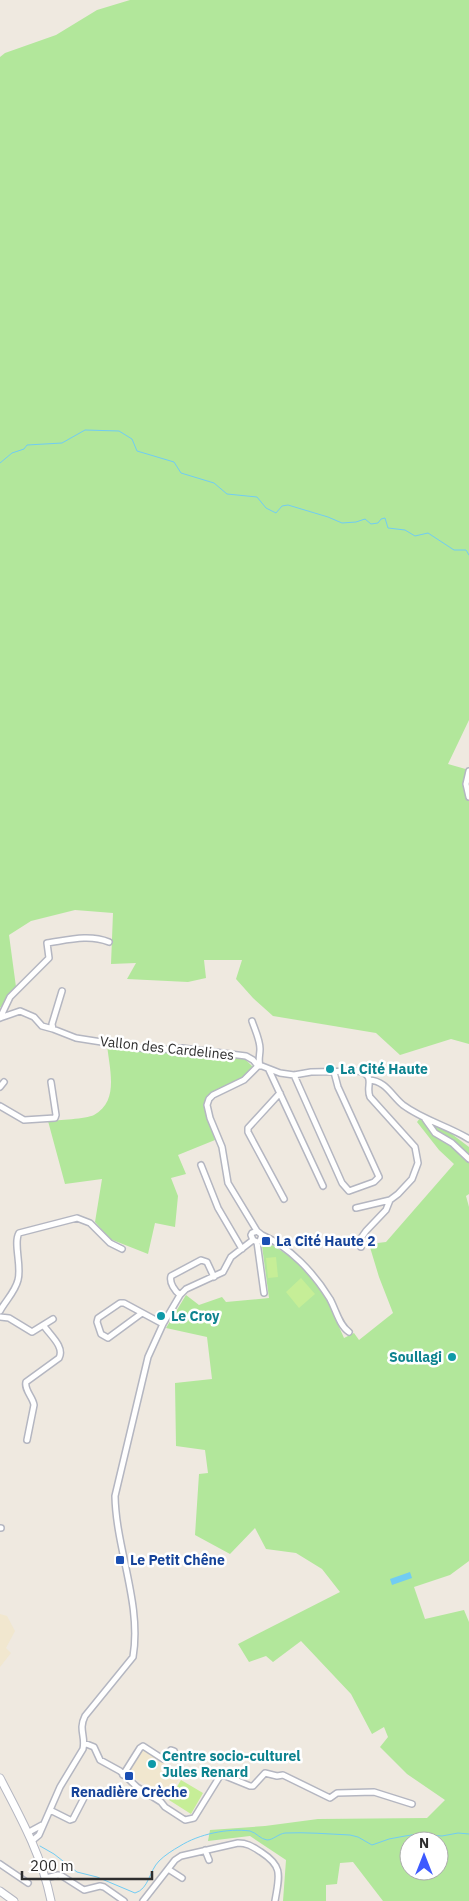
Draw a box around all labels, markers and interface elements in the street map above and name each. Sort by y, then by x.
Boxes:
street label: Vallon des Cardelines [99,1032,235,1064]
place label: La Cité Haute [340,1060,428,1078]
marker: La Cité Haute [324,1063,336,1075]
place label: La Cité Haute 2 [276,1232,376,1250]
marker: La Cité Haute 2 [260,1235,272,1247]
place label: Le Croy [171,1307,220,1325]
marker: Le Croy [155,1310,167,1322]
place label: Soullagi [389,1348,442,1366]
marker: Soullagi [446,1351,458,1363]
place label: Le Petit Chêne [130,1551,225,1569]
marker: Le Petit Chêne [114,1554,126,1566]
place label: Centre socio-culturel Jules Renard [162,1747,301,1781]
marker: Centre socio-culturel Jules Renard [146,1758,158,1770]
marker: Renadière Crèche [123,1770,135,1782]
place label: Renadière Crèche [71,1783,187,1801]
north arrow [399,1831,449,1881]
text: N [419,1834,429,1852]
scale bar [22,1848,152,1880]
text: 200 m [30,1856,74,1875]

